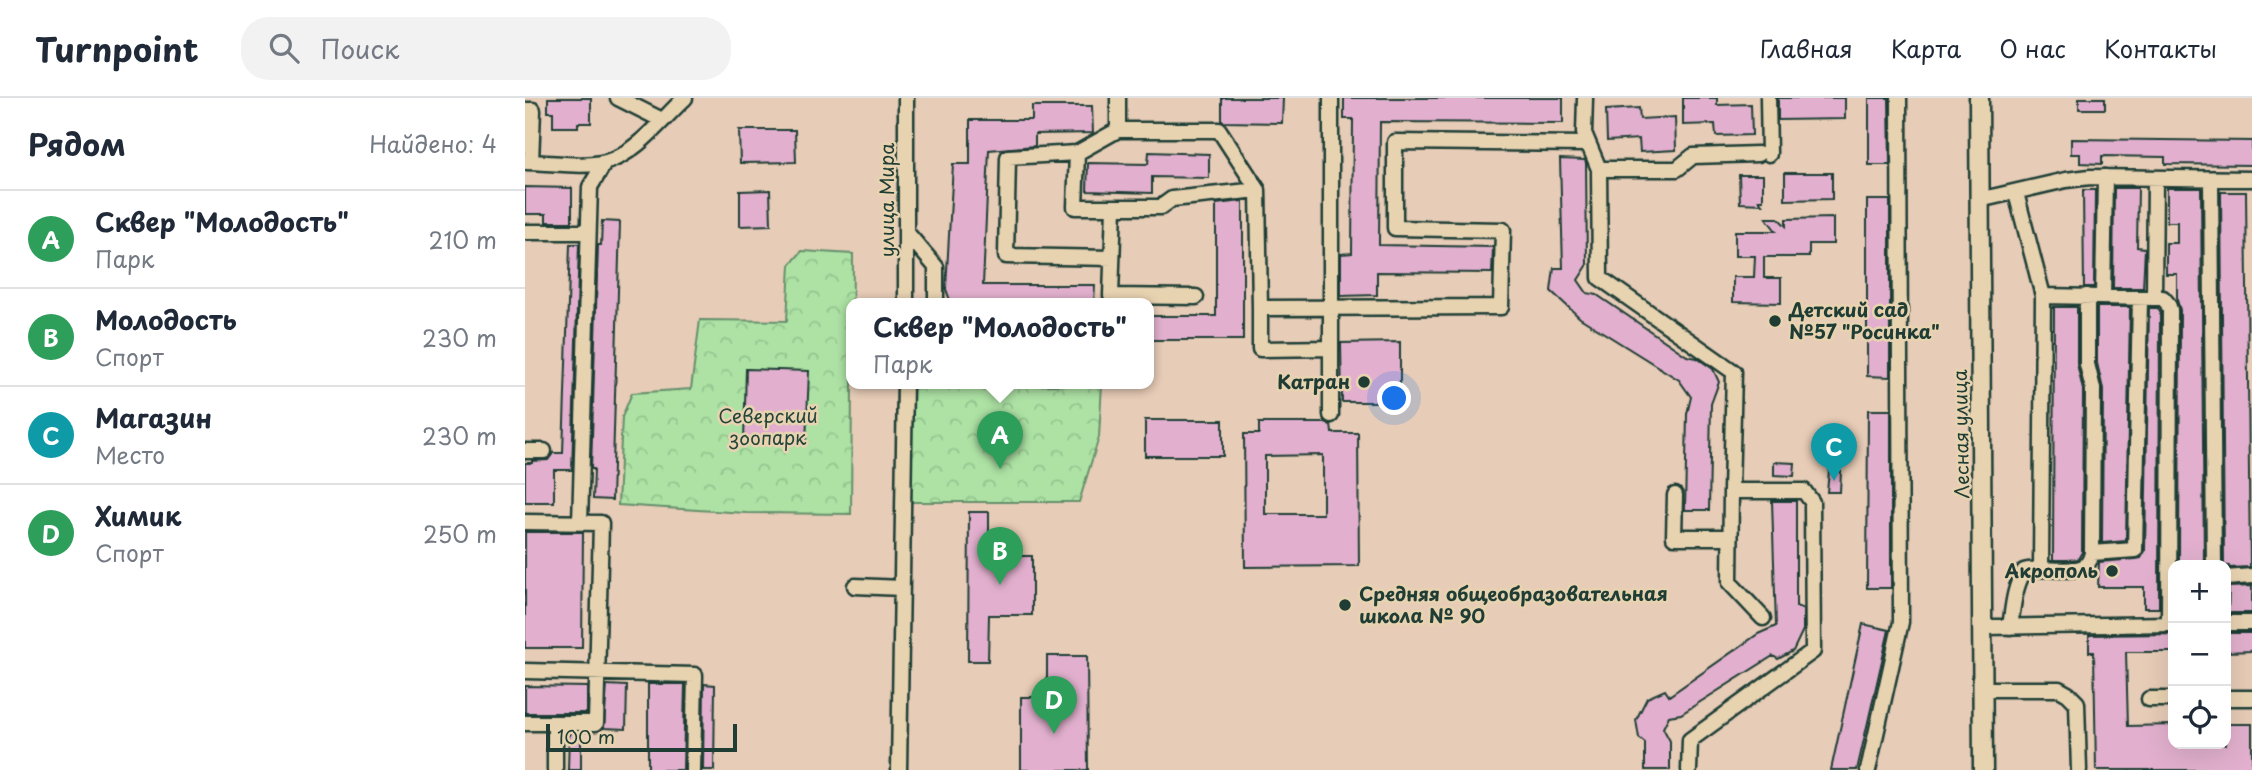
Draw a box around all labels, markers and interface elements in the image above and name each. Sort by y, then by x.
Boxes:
search box [241,17,731,80]
text: Turnpoint [35,23,199,73]
icon: search [265,29,303,67]
text: Поиск [321,29,399,68]
text: Главная [1760,30,1853,66]
text: Карта [1891,30,1961,66]
text: О нас [1999,30,2066,66]
text: Контакты [2104,30,2217,66]
text: Рядом [28,121,126,166]
text: Найдено: 4 [369,126,497,161]
street label: улица Мира [872,143,900,257]
text: Сквер "Молодость" [95,202,349,241]
text: A [42,222,60,257]
text: 210 m [429,222,497,257]
text: Парк [95,241,154,276]
place label: Детский сад №57 "Росинка" [1788,295,1940,345]
popup [846,298,1154,389]
text: Молодость [95,300,237,339]
text: Сквер "Молодость" [873,307,1127,346]
marker: Детский сад №57 "Росинка" [1767,313,1783,329]
text: B [43,320,59,355]
text: 230 m [422,320,497,355]
text: Спорт [95,339,164,374]
text: Парк [873,346,932,381]
place label: Катран [1277,367,1350,395]
street label: Лесная улица [1945,369,1975,499]
marker: Катран [1356,374,1372,390]
your location [1377,381,1411,415]
text: Магазин [95,398,212,437]
park label: Северский зоопарк [718,401,818,451]
pin: A [977,411,1023,469]
text: C [42,418,60,453]
text: 230 m [422,418,497,453]
pin: C [1811,423,1857,481]
text: Место [95,437,165,472]
text: Химик [95,496,181,535]
text: D [42,516,60,551]
text: 250 m [423,516,497,551]
pin: B [977,527,1023,585]
text: Спорт [95,535,164,570]
place label: Акрополь [2004,556,2098,584]
map controls [2168,560,2231,749]
button: + [2168,560,2231,623]
marker: Акрополь [2104,563,2120,579]
place label: Средняя общеобразовательная школа № 90 [1359,579,1668,629]
marker: Средняя общеобразовательная школа № 90 [1337,597,1353,613]
button: − [2168,623,2231,686]
pin: D [1031,676,1077,734]
button: locate [2168,686,2231,749]
scale bar [546,721,737,753]
text: 100 m [557,722,615,750]

